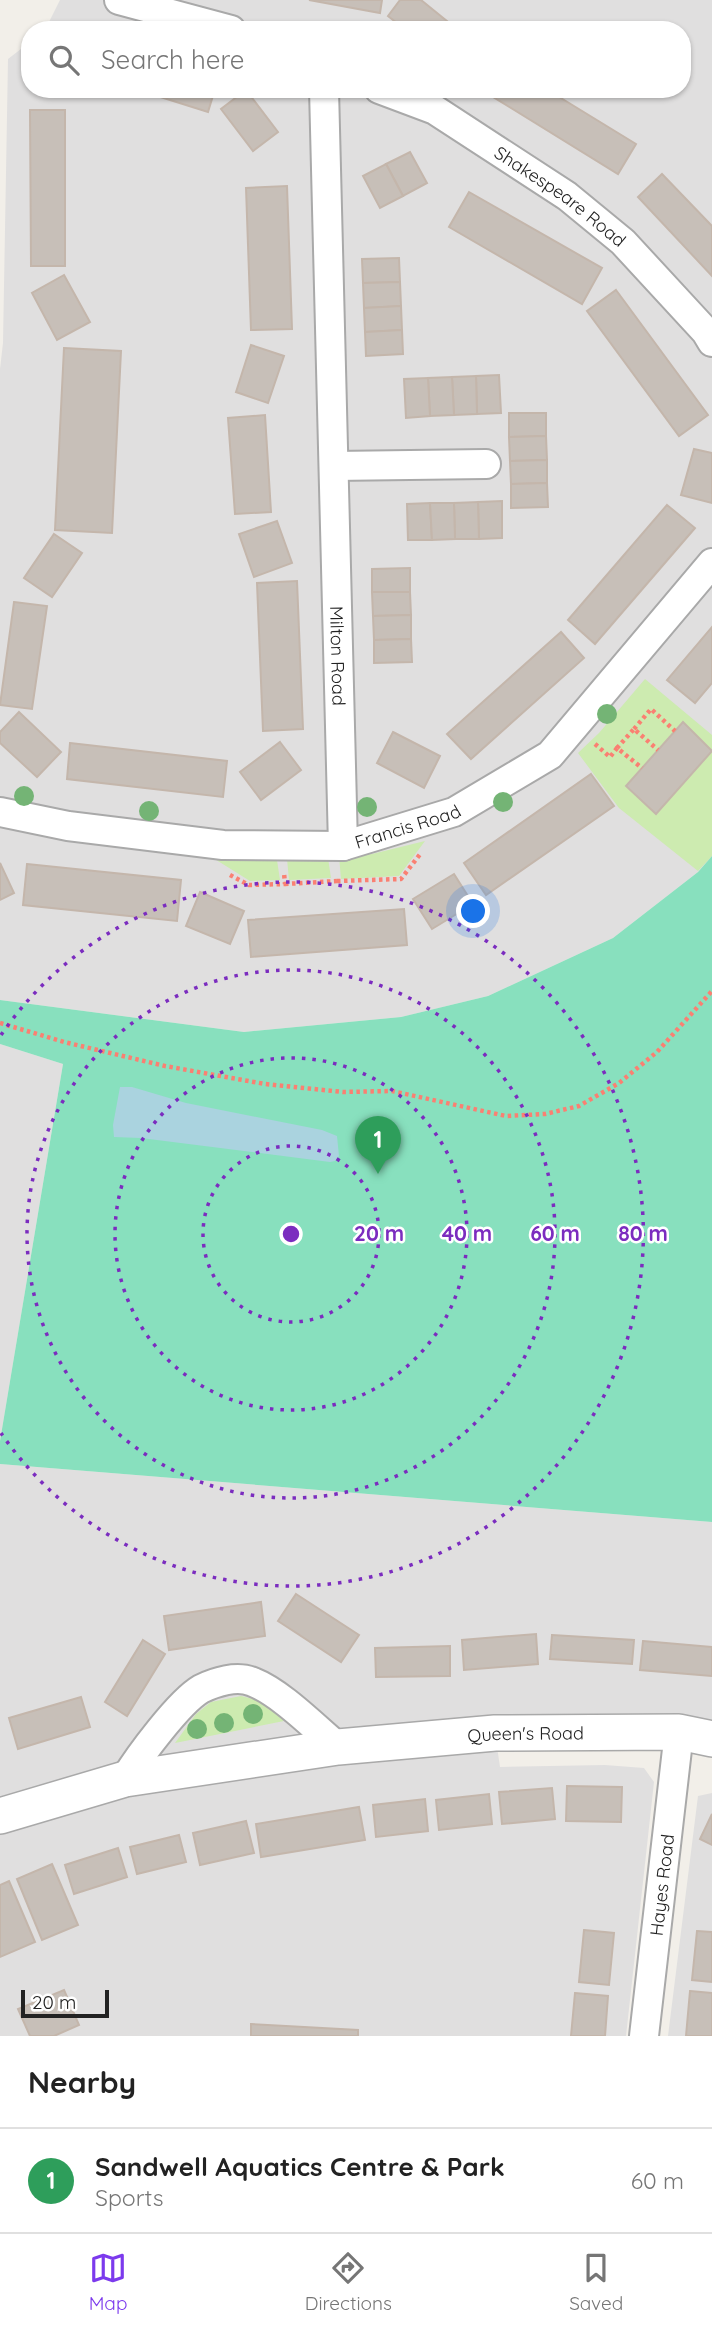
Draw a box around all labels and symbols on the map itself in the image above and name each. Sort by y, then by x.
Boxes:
street label: Shakespeare Road [490,140,631,251]
street label: Milton Road [325,606,351,706]
street label: Francis Road [352,799,465,853]
your location [456,894,490,928]
pin: 1 [355,1116,401,1174]
text: 20 m [354,1220,404,1246]
text: 40 m [442,1220,492,1246]
text: 60 m [530,1220,580,1246]
text: 80 m [618,1220,668,1246]
centre of rings [279,1222,303,1246]
street label: Queen's Road [466,1721,584,1747]
street label: Hayes Road [644,1833,679,1937]
scale bar [21,1987,108,2019]

